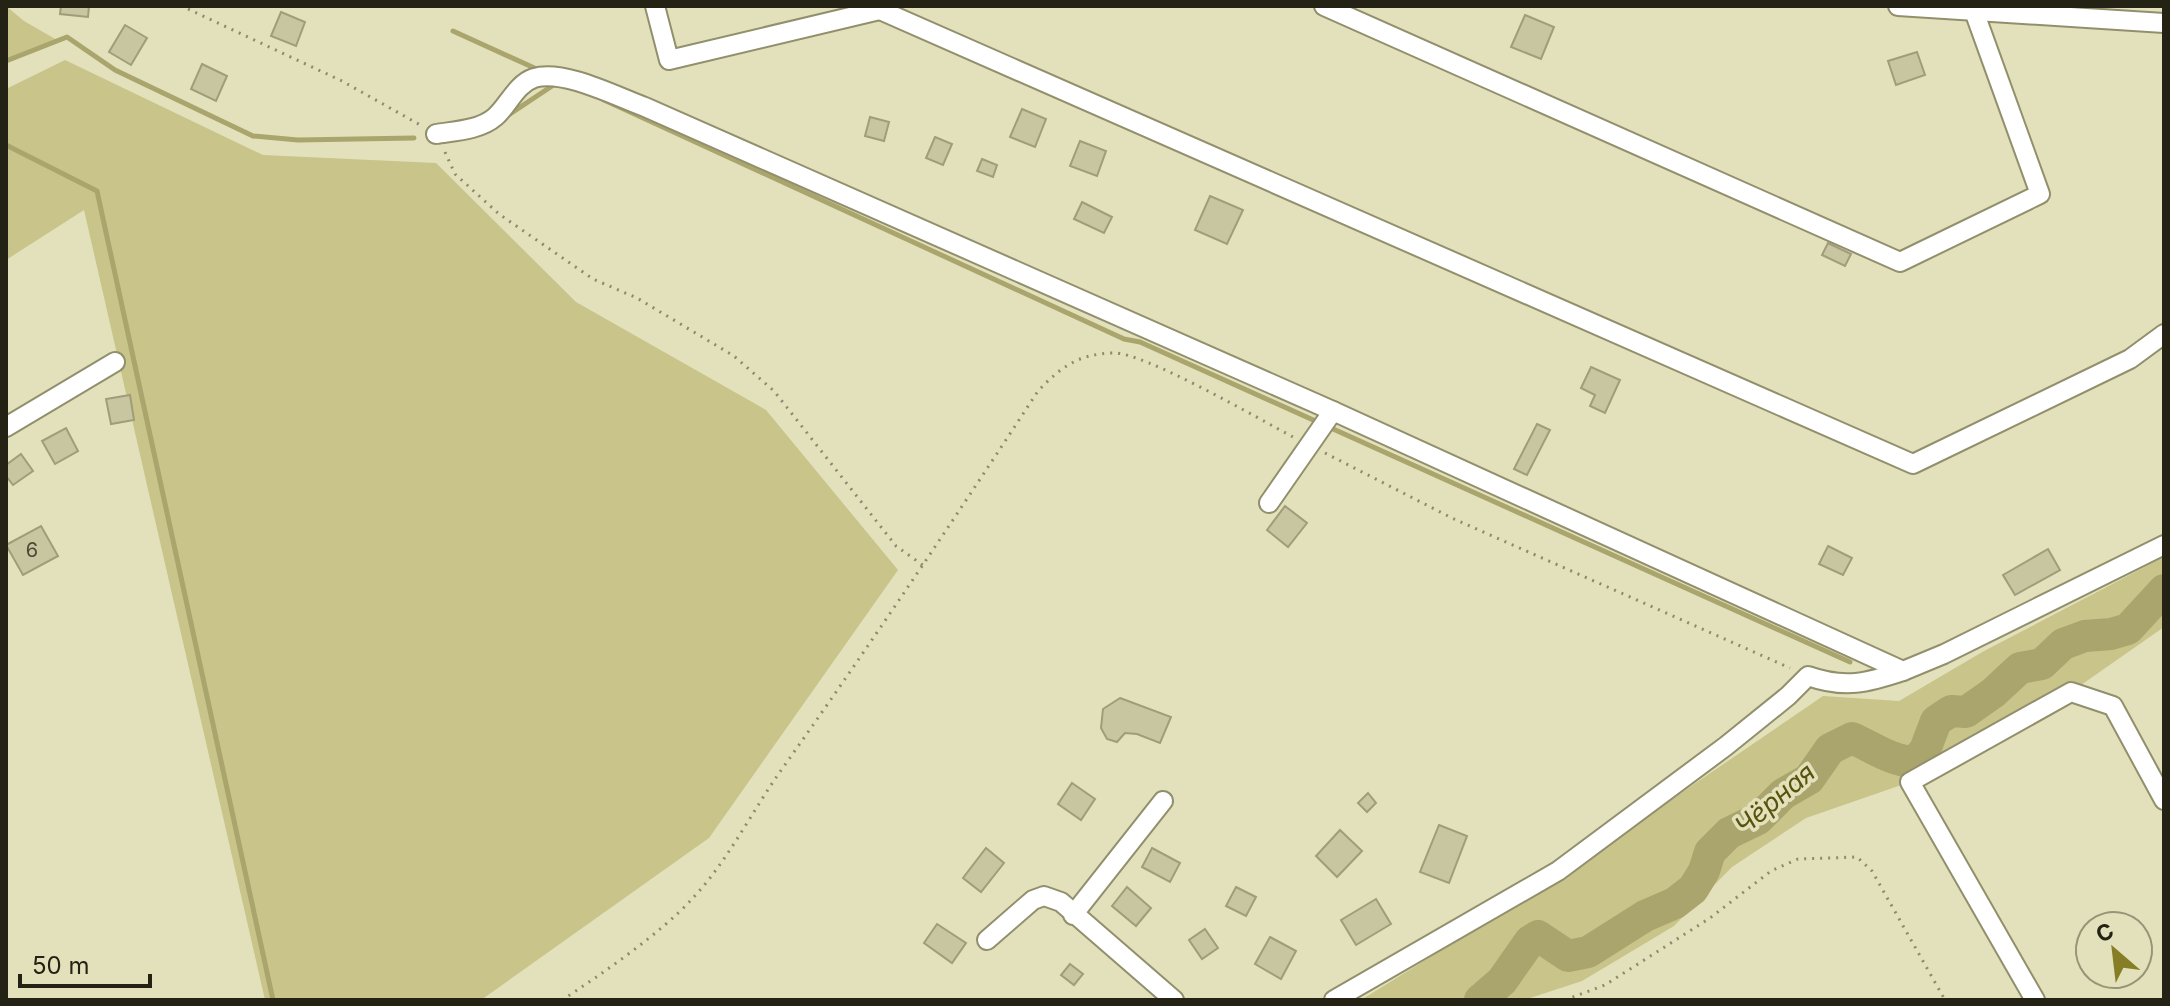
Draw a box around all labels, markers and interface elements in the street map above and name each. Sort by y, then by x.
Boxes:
house number: 6 [26,538,38,562]
water label: Чёрная [1728,756,1821,841]
north arrow [2074,910,2154,990]
text: С [2091,917,2118,948]
scale bar [20,938,150,988]
text: 50 m [32,951,90,980]

